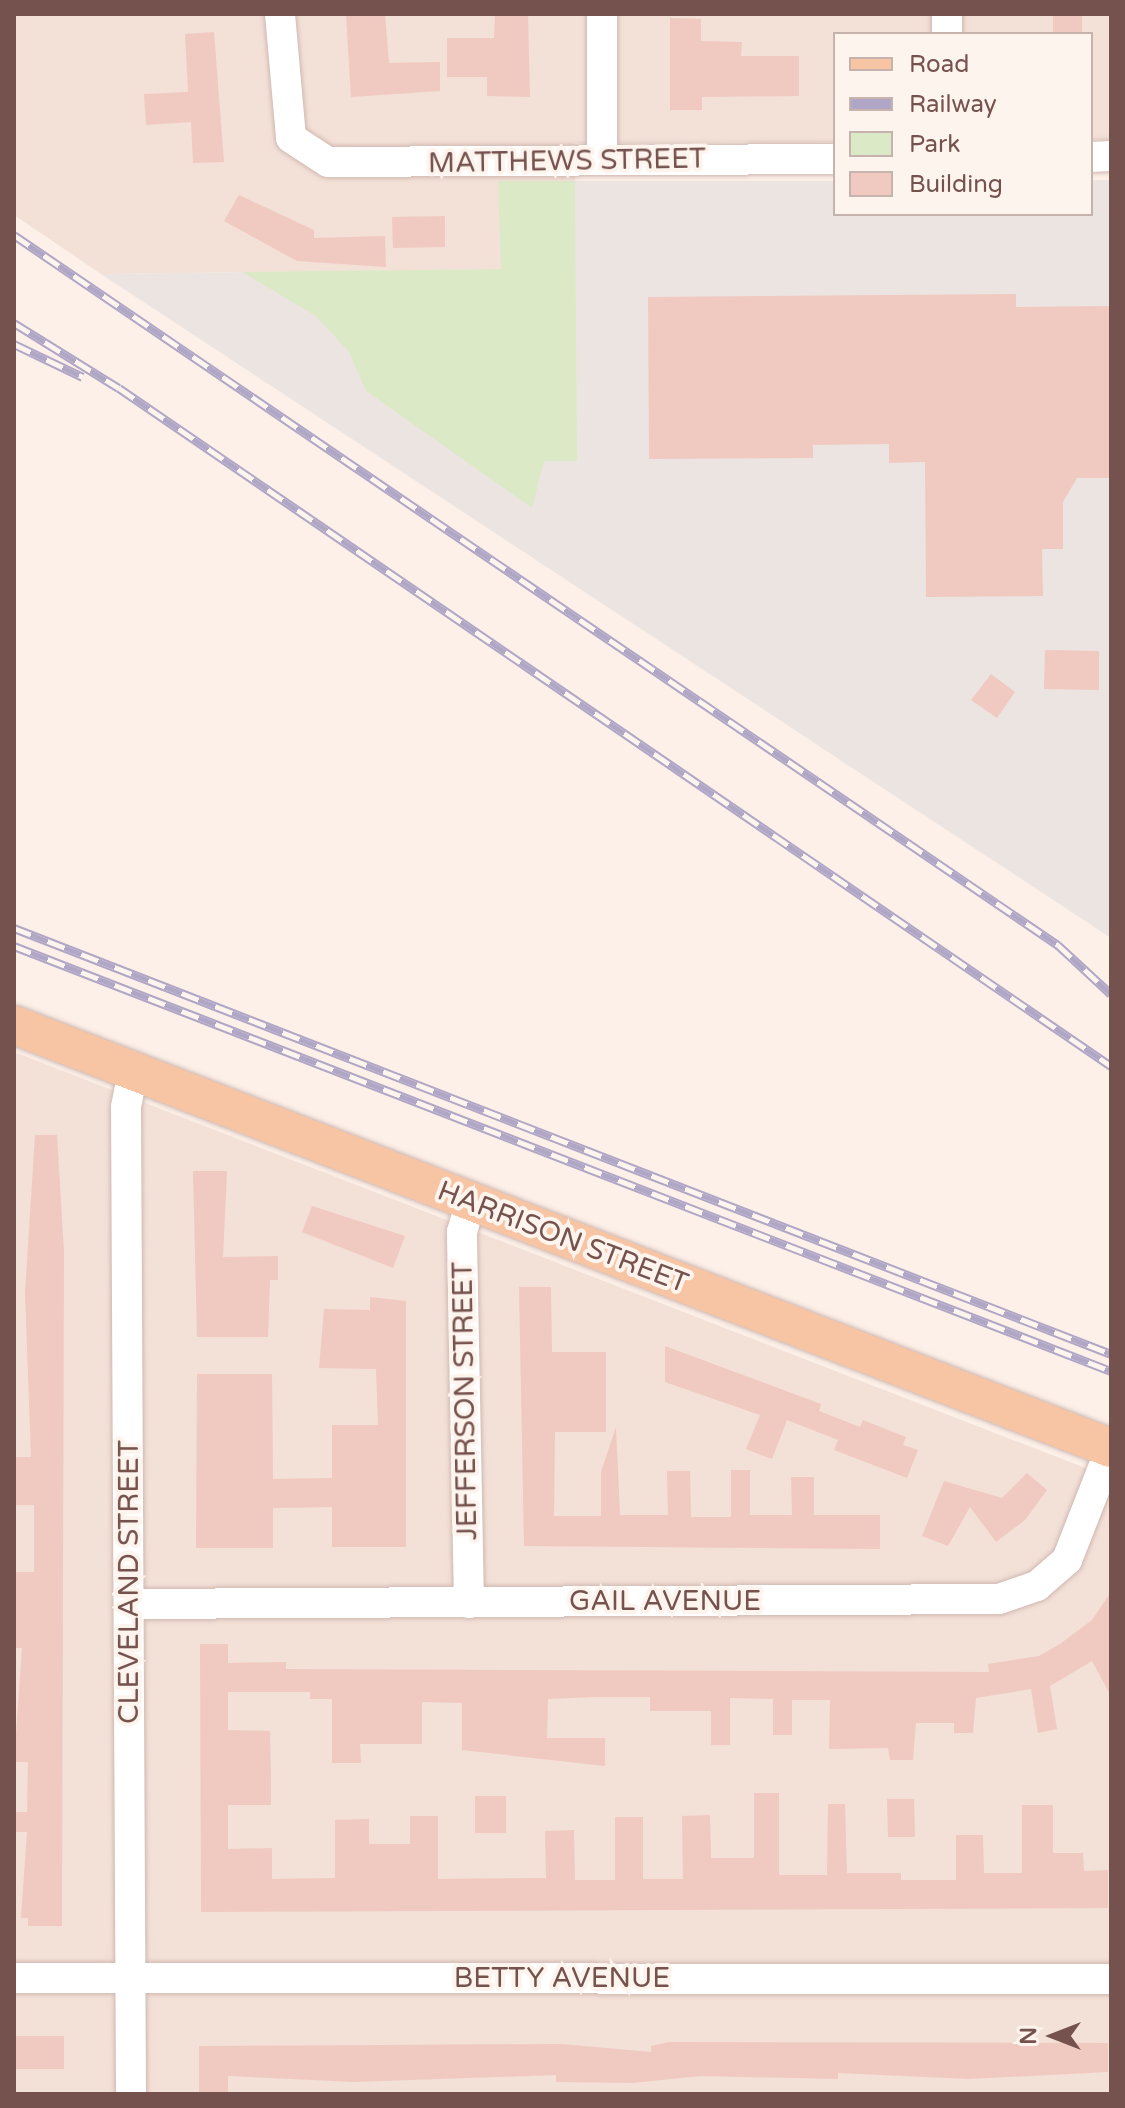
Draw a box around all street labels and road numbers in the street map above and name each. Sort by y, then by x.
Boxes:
street label: MATTHEWS STREET [428,142,706,180]
street label: HARRISON STREET [433,1174,693,1300]
street label: JEFFERSON STREET [446,1261,484,1541]
street label: CLEVELAND STREET [112,1440,146,1724]
street label: GAIL AVENUE [569,1584,761,1618]
street label: BETTY AVENUE [454,1961,670,1995]

